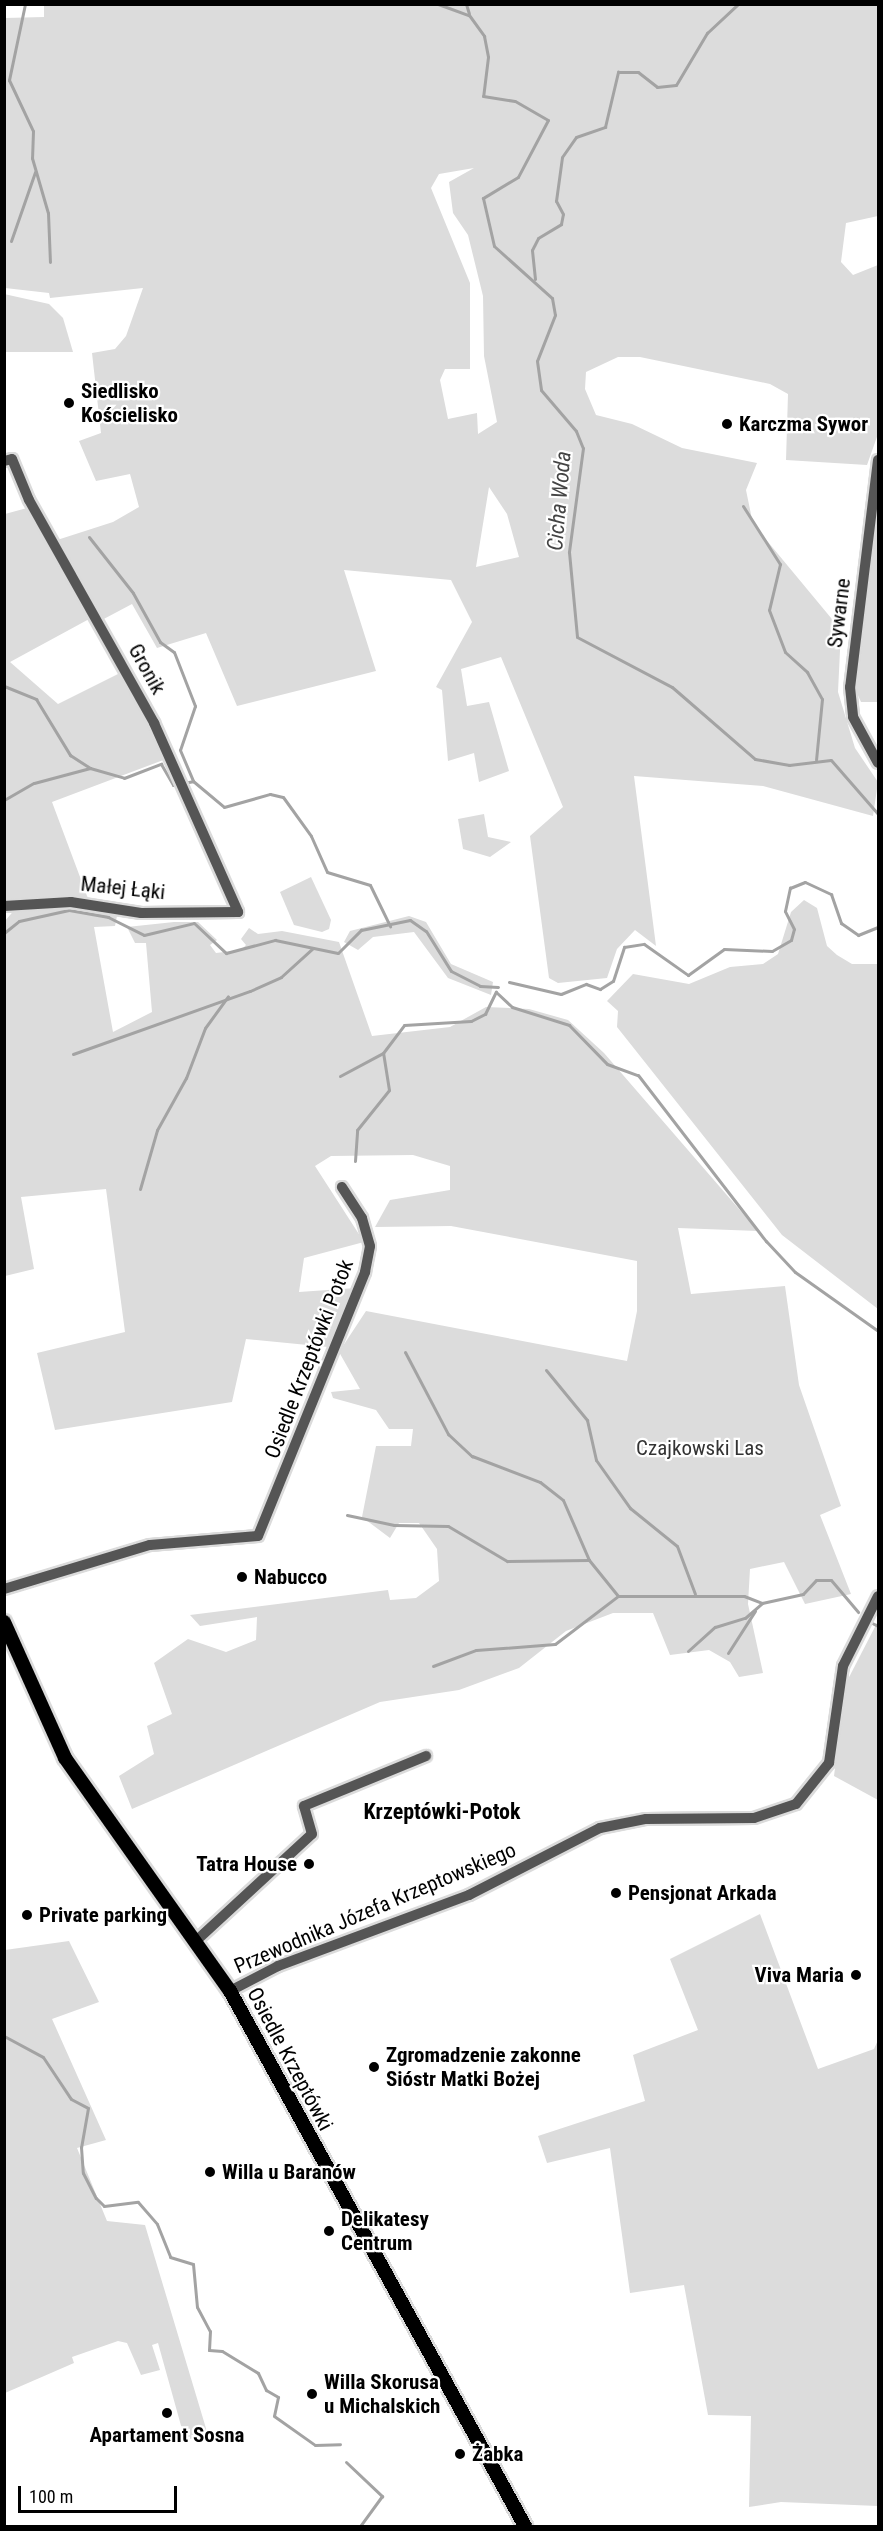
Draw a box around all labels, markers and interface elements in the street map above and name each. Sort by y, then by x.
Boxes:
place label: Siedlisko Kościelisko [81,378,178,428]
marker: Siedlisko Kościelisko [62,396,76,410]
place label: Karczma Sywor [739,411,868,437]
marker: Karczma Sywor [720,417,734,431]
water label: Cicha Woda [541,450,577,552]
street label: Sywarne [822,577,856,649]
street label: Gronik [123,639,171,699]
street label: Małej Łąki [79,871,167,905]
street label: Osiedle Krzeptówki Potok [259,1256,359,1462]
park label: Czajkowski Las [636,1435,764,1461]
place label: Nabucco [254,1564,327,1590]
marker: Nabucco [235,1570,249,1584]
district label: Krzeptówki-Potok [363,1799,521,1825]
street label: Przewodnika Józefa Krzeptowskiego [230,1837,520,1979]
place label: Tatra House [196,1851,297,1877]
marker: Tatra House [302,1857,316,1871]
place label: Pensjonat Arkada [628,1880,777,1906]
marker: Pensjonat Arkada [609,1886,623,1900]
place label: Private parking [39,1902,167,1928]
marker: Private parking [20,1908,34,1922]
place label: Viva Maria [755,1962,844,1988]
marker: Viva Maria [849,1968,863,1982]
street label: Osiedle Krzeptówki [242,1983,338,2135]
place label: Zgromadzenie zakonne Sióstr Matki Bożej [386,2042,581,2092]
marker: Zgromadzenie zakonne Sióstr Matki Bożej [367,2060,381,2074]
place label: Willa u Baranów [222,2159,356,2185]
marker: Willa u Baranów [203,2165,217,2179]
place label: Delikatesy Centrum [341,2206,429,2256]
marker: Delikatesy Centrum [322,2224,336,2238]
place label: Willa Skorusa u Michalskich [324,2369,440,2419]
marker: Willa Skorusa u Michalskich [305,2387,319,2401]
marker: Apartament Sosna [160,2406,174,2420]
place label: Apartament Sosna [90,2422,244,2448]
place label: Żabka [472,2441,523,2467]
marker: Żabka [453,2447,467,2461]
scale bar [21,2474,180,2512]
text: 100 m [29,2486,73,2507]

